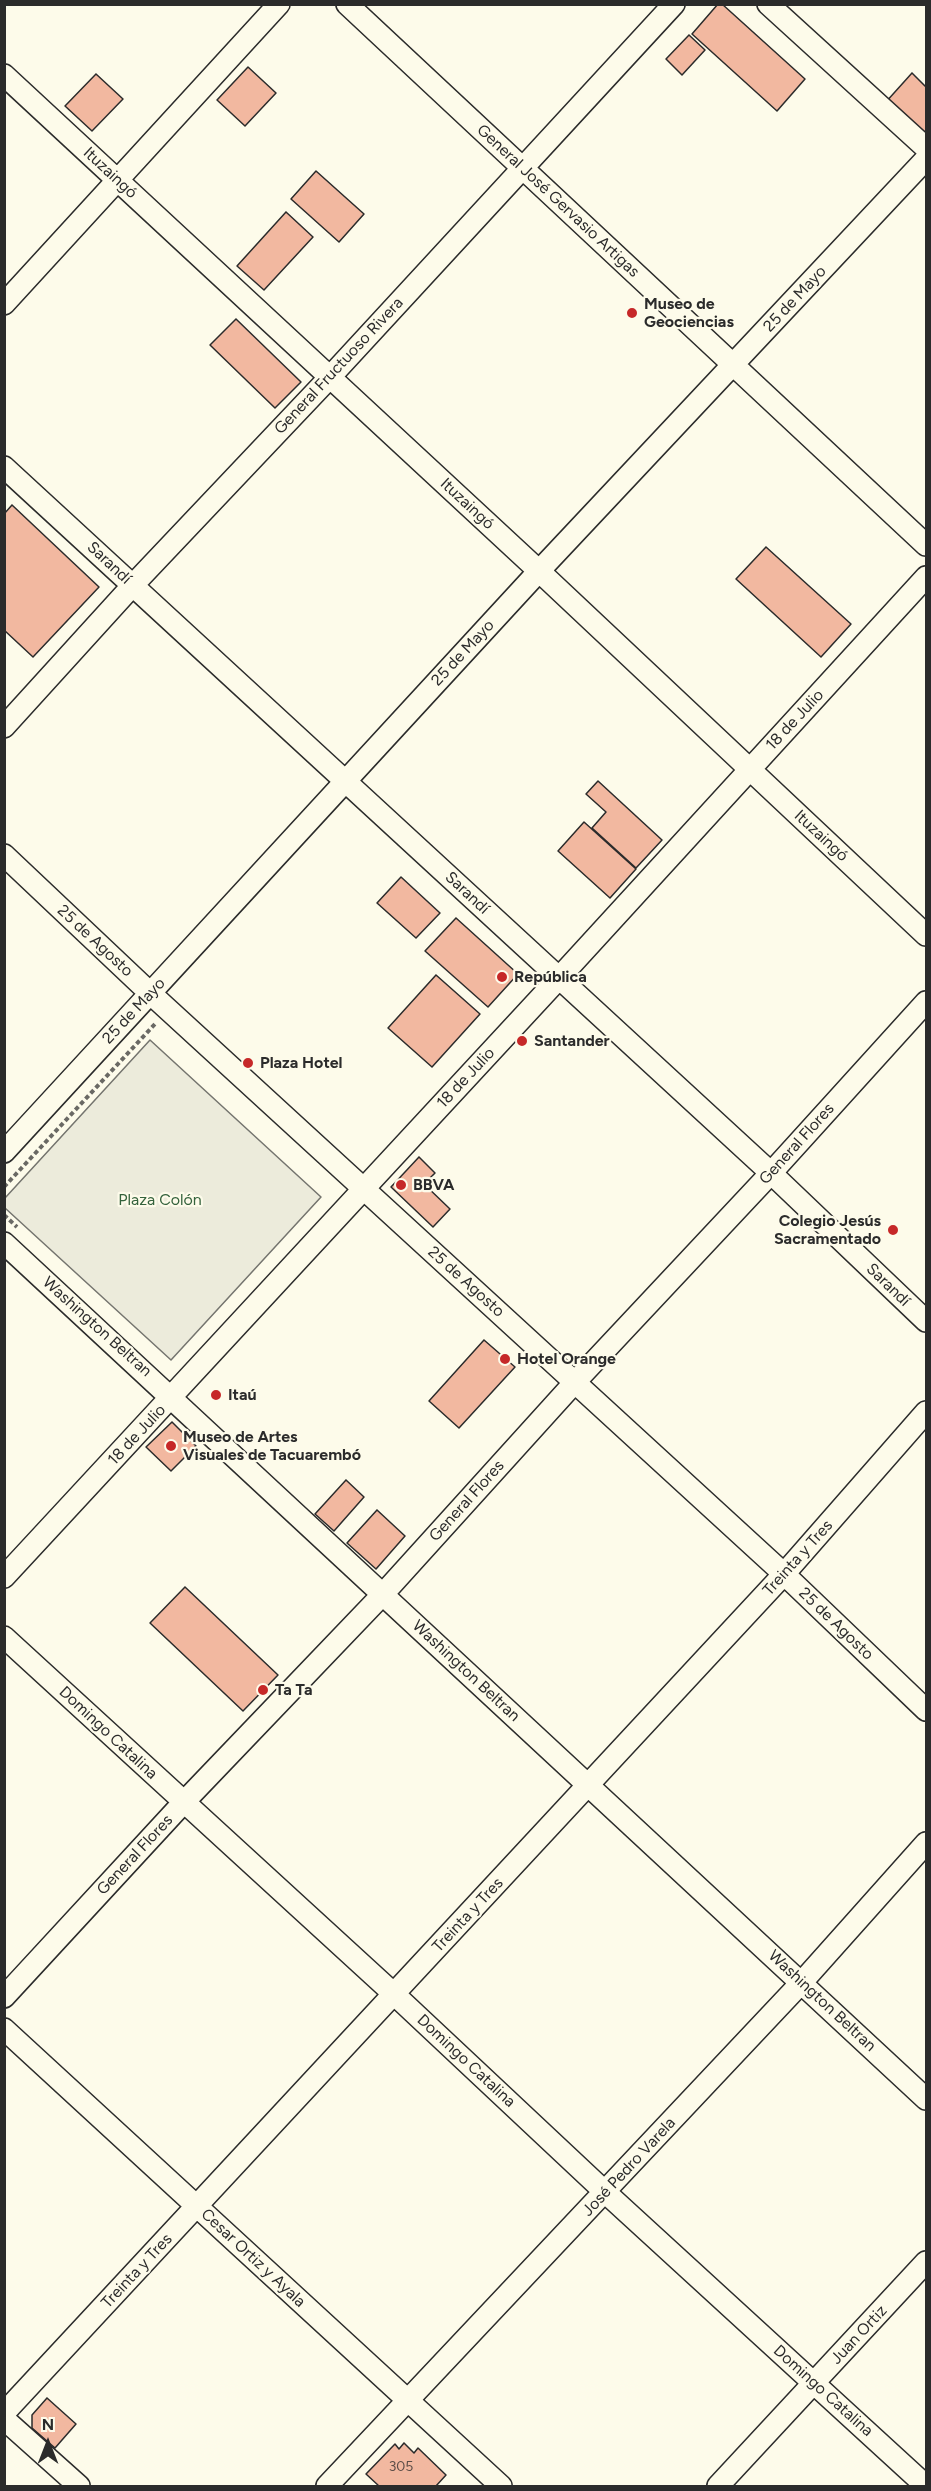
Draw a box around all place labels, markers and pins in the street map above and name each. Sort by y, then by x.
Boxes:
place label: Museo de Geociencias [644,294,734,332]
marker: Museo de Geociencias [625,306,639,320]
place label: República [514,967,587,987]
marker: República [495,970,509,984]
place label: Santander [534,1031,610,1051]
marker: Santander [515,1034,529,1048]
place label: Plaza Hotel [260,1053,342,1073]
marker: Plaza Hotel [241,1056,255,1070]
place label: BBVA [413,1175,454,1195]
marker: BBVA [394,1178,408,1192]
place label: Colegio Jesús Sacramentado [774,1211,881,1249]
marker: Colegio Jesús Sacramentado [886,1223,900,1237]
place label: Hotel Orange [517,1349,616,1369]
marker: Hotel Orange [498,1352,512,1366]
place label: Itaú [228,1385,257,1405]
marker: Itaú [209,1388,223,1402]
place label: Museo de Artes Visuales de Tacuarembó [183,1427,361,1465]
marker: Museo de Artes Visuales de Tacuarembó [164,1439,178,1453]
place label: Ta Ta [275,1680,312,1700]
marker: Ta Ta [256,1683,270,1697]

